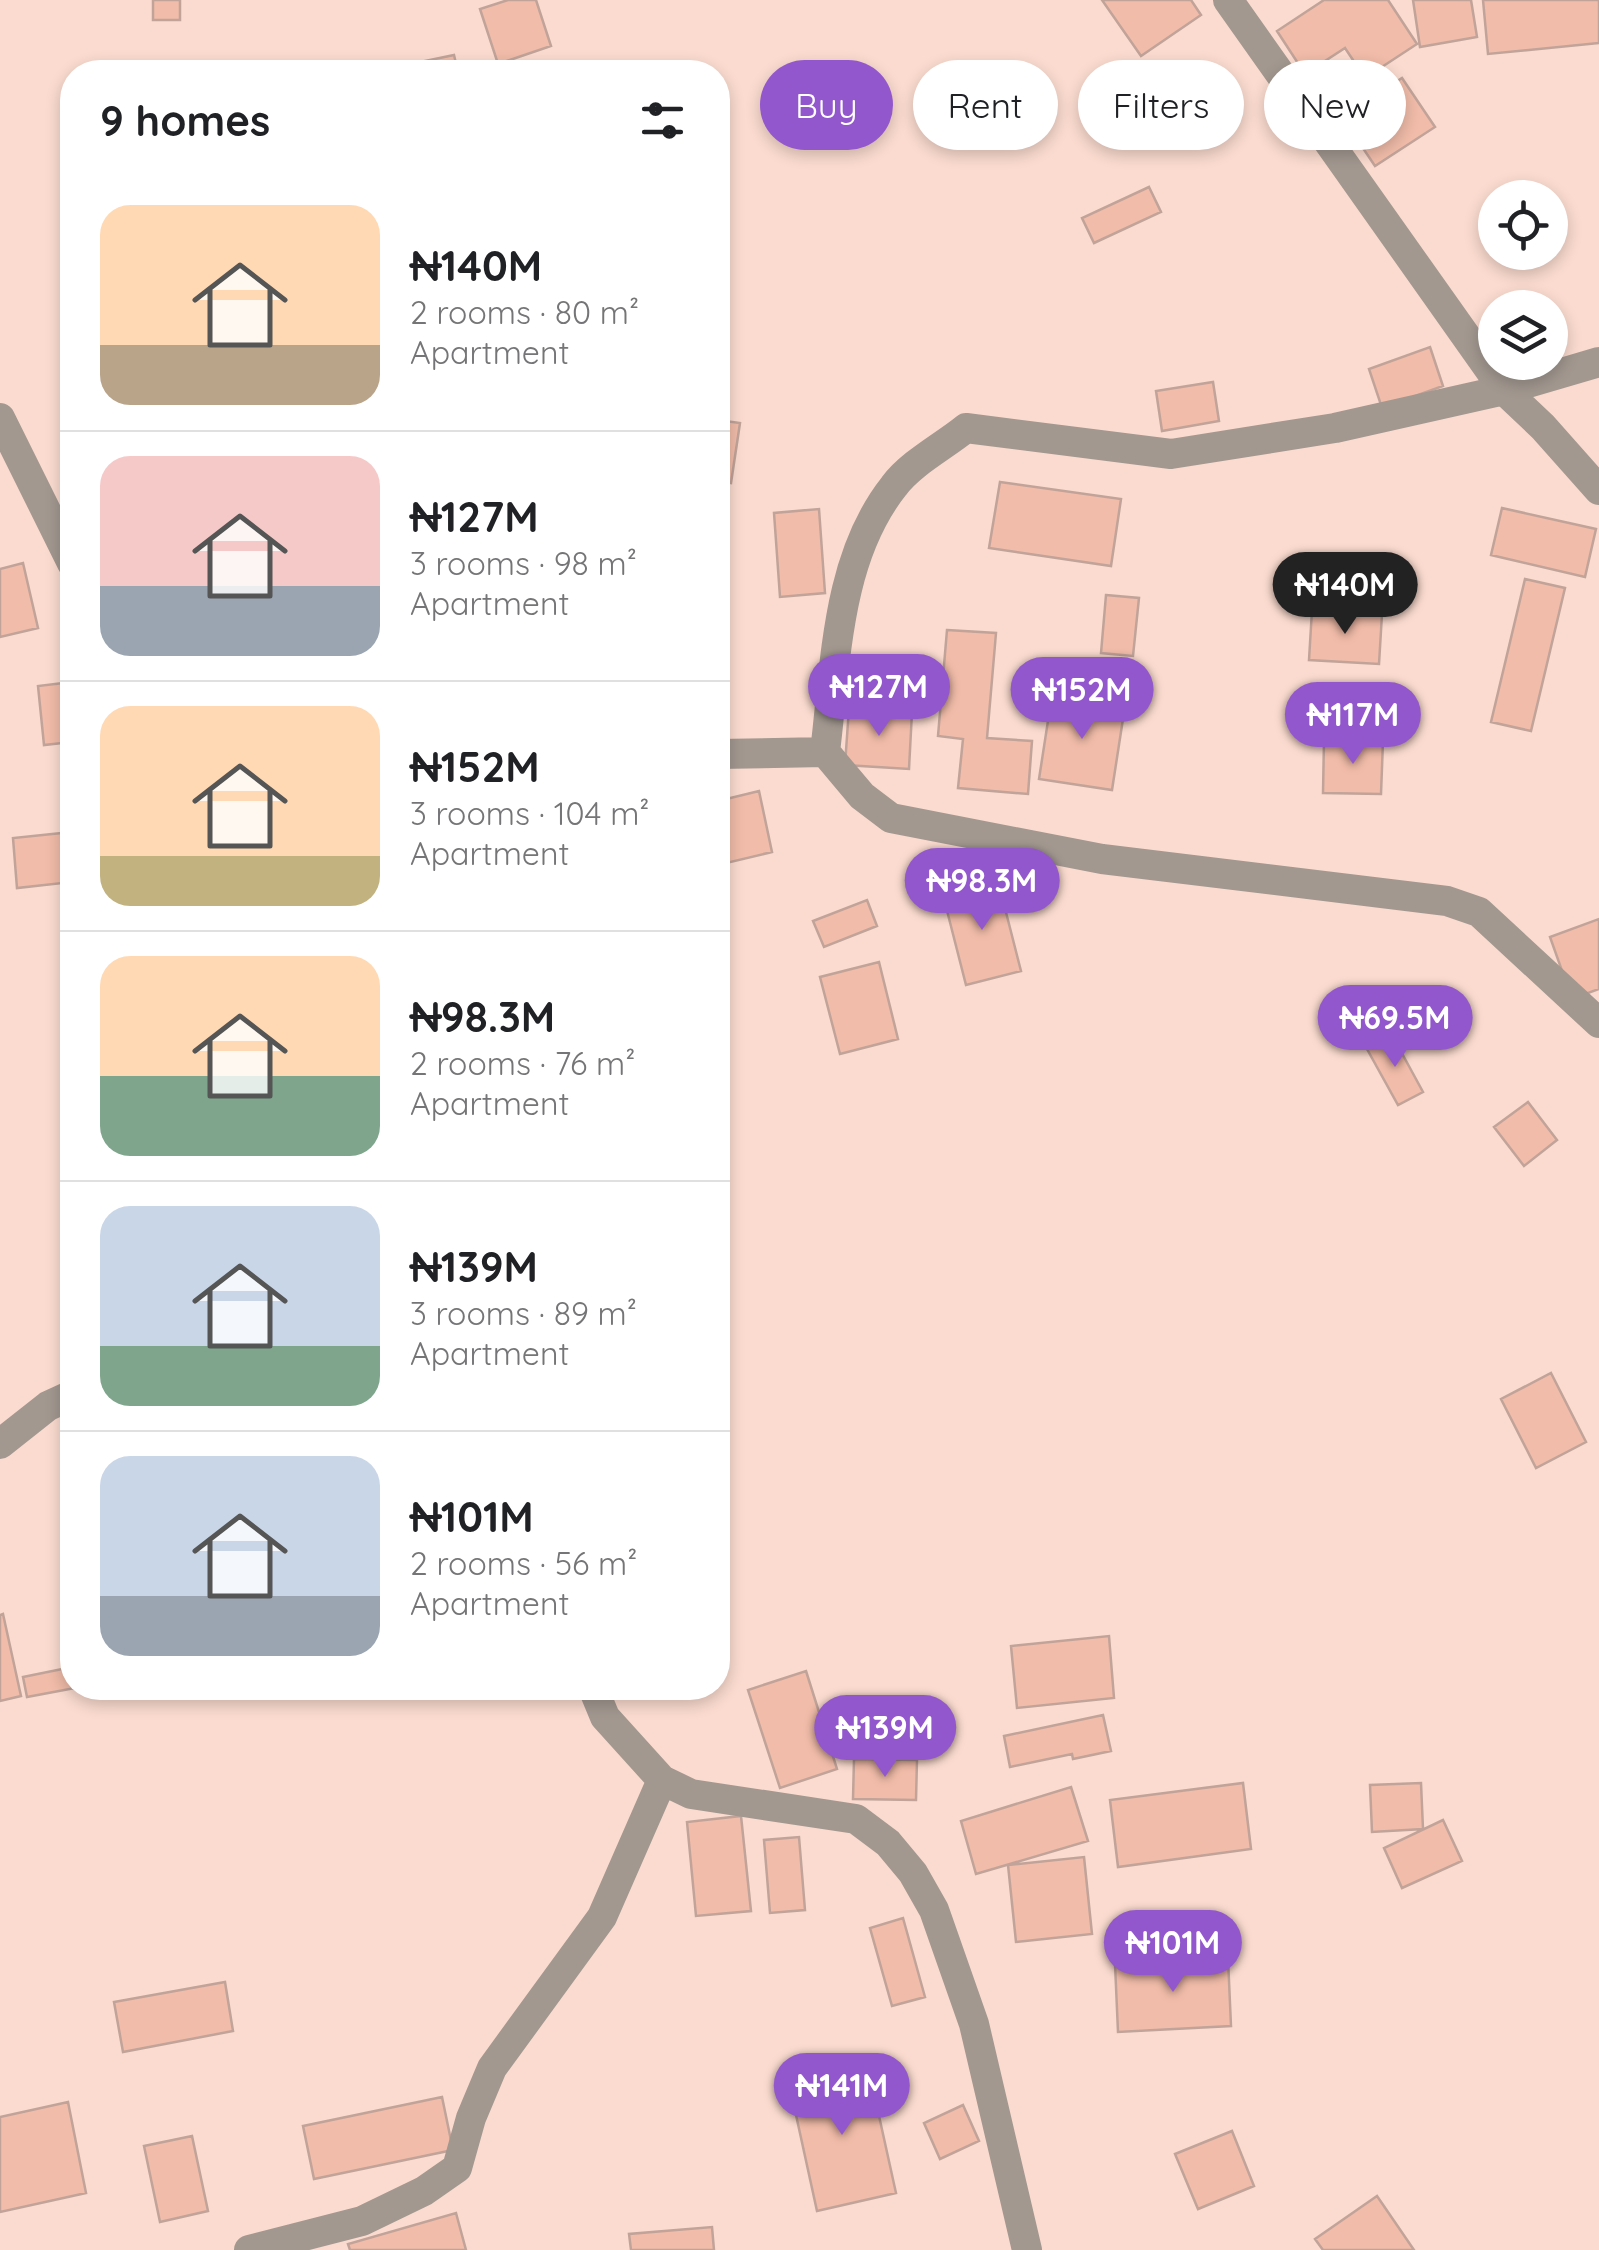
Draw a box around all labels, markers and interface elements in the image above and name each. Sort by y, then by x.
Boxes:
chip: Buy [760,60,893,150]
chip: Rent [913,60,1058,150]
chip: Filters [1078,60,1244,150]
chip: New [1264,60,1406,150]
icon: filters [635,93,690,148]
text: 9 homes [100,94,270,147]
map controls [1478,180,1568,380]
button: locate [1478,180,1568,270]
text: ₦140M [410,239,542,292]
icon: home [180,245,300,365]
button: layers [1478,290,1568,380]
text: 2 rooms · 80 m² [410,292,639,332]
text: Apartment [410,332,569,372]
text: ₦127M [410,490,539,543]
icon: home [180,496,300,616]
text: 3 rooms · 98 m² [410,543,637,583]
pin: ₦140M [1275,552,1415,637]
text: ₦140M [1295,564,1395,604]
text: Apartment [410,583,569,623]
pin: ₦127M [809,654,949,739]
pin: ₦152M [1012,657,1152,742]
text: ₦127M [830,666,928,706]
text: ₦152M [1033,669,1131,709]
pin: ₦117M [1283,682,1423,767]
text: ₦117M [1307,694,1399,734]
text: ₦152M [410,740,540,793]
icon: home [180,746,300,866]
text: 3 rooms · 104 m² [410,793,650,833]
text: Apartment [410,833,569,873]
pin: ₦98.3M [901,848,1063,933]
text: ₦98.3M [927,860,1037,900]
pin: ₦69.5M [1314,985,1476,1070]
text: ₦98.3M [410,990,555,1043]
icon: home [180,996,300,1116]
text: ₦69.5M [1340,997,1450,1037]
text: 2 rooms · 76 m² [410,1043,635,1083]
text: Apartment [410,1083,569,1123]
text: ₦139M [410,1240,538,1293]
icon: home [180,1246,300,1366]
text: 3 rooms · 89 m² [410,1293,637,1333]
text: Apartment [410,1333,569,1373]
text: ₦101M [410,1490,534,1543]
icon: home [180,1496,300,1616]
text: 2 rooms · 56 m² [410,1543,637,1583]
text: Apartment [410,1583,569,1623]
pin: ₦139M [815,1695,955,1780]
text: ₦139M [836,1707,934,1747]
pin: ₦101M [1103,1910,1243,1995]
text: ₦101M [1126,1922,1220,1962]
pin: ₦141M [772,2053,912,2138]
text: ₦141M [796,2065,888,2105]

